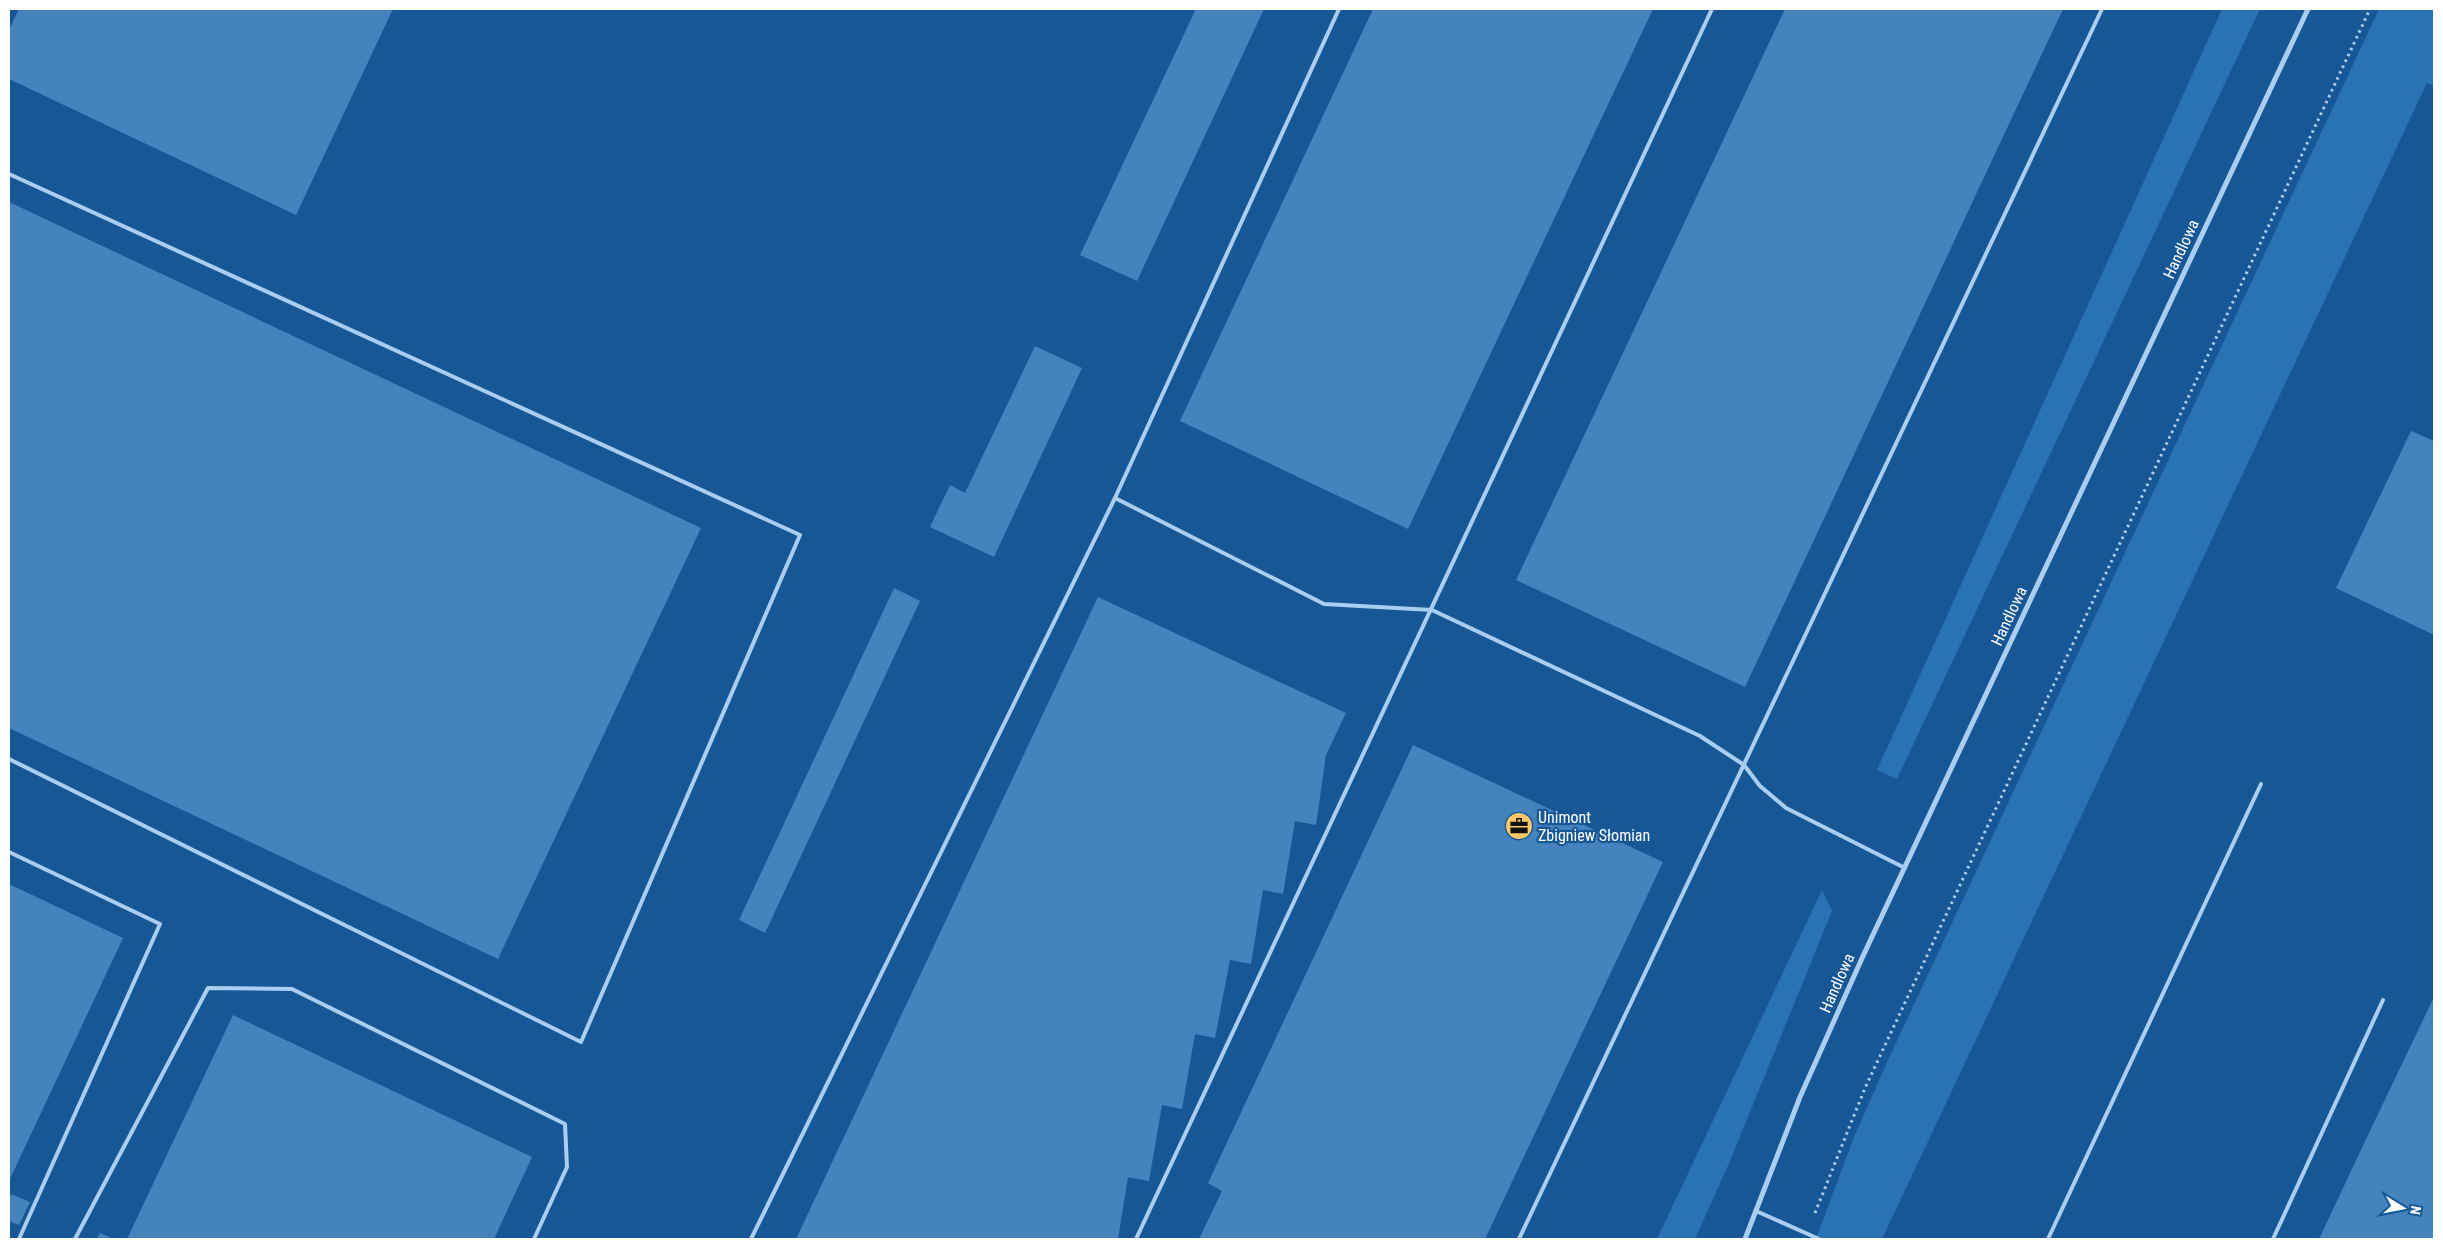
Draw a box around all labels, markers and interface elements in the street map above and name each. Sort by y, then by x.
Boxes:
street label: Handlowa [2159,216,2203,282]
street label: Handlowa [1987,583,2031,649]
place label: Unimont Zbigniew Słomian [1538,808,1650,845]
office icon: Unimont Zbigniew Słomian [1504,811,1534,841]
street label: Handlowa [1815,950,1859,1016]
north arrow [2378,1183,2428,1233]
text: N [2407,1205,2424,1216]

